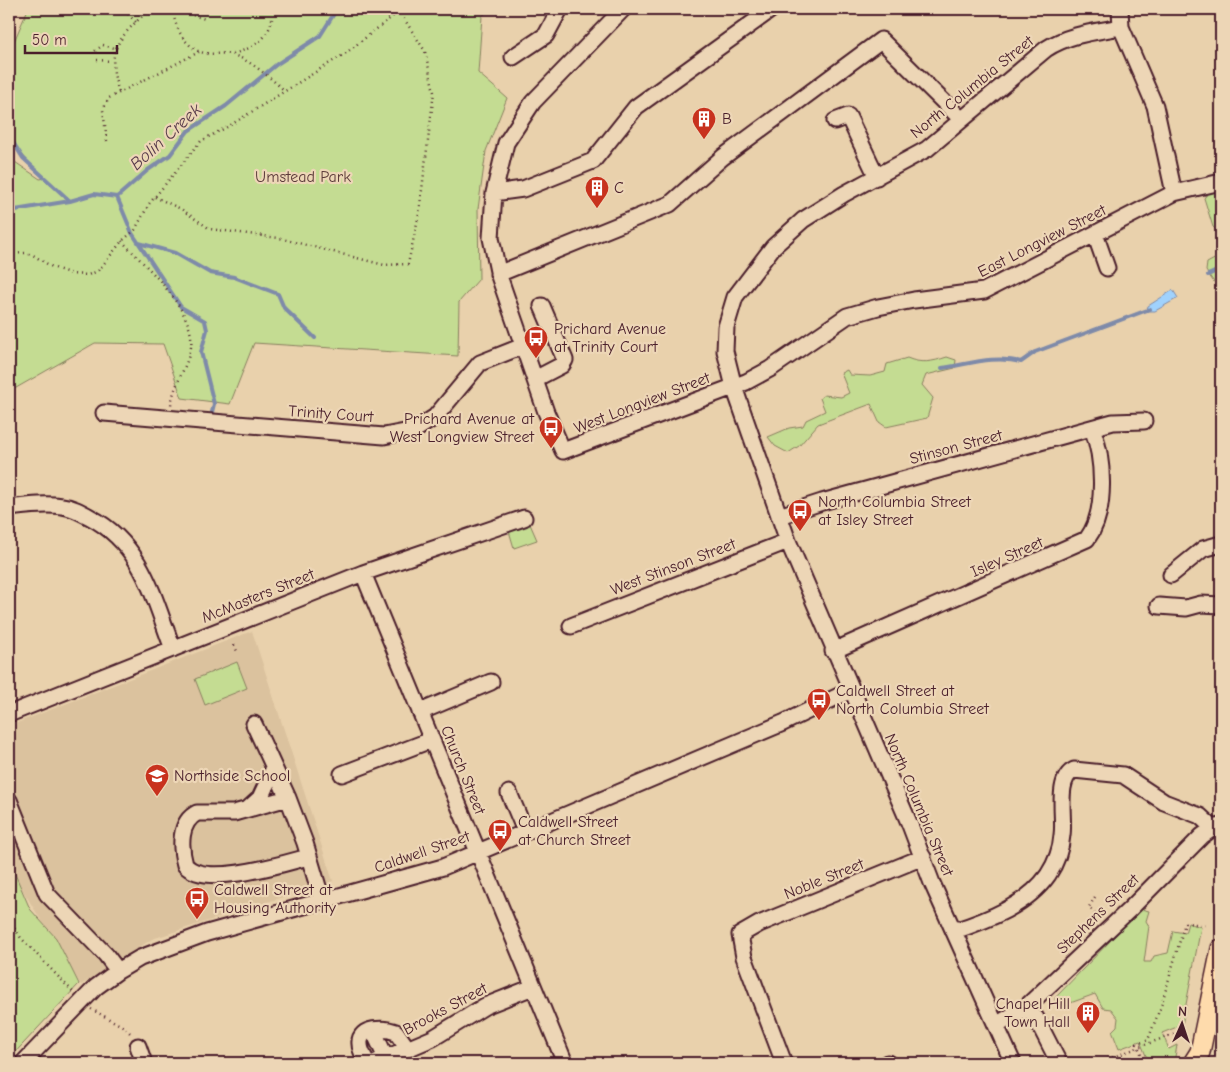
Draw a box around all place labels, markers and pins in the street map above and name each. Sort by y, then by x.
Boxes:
building icon: B [691,106,717,140]
place label: B [722,110,732,128]
building icon: C [584,175,610,209]
place label: C [614,179,624,197]
place label: Prichard Avenue at Trinity Court [554,320,666,356]
bus stop icon: Prichard Avenue at Trinity Court [523,325,549,359]
place label: Prichard Avenue at West Longview Street [390,410,534,446]
bus stop icon: Prichard Avenue at West Longview Street [538,415,564,449]
place label: North Columbia Street at Isley Street [818,493,971,529]
bus stop icon: North Columbia Street at Isley Street [787,498,813,532]
place label: Caldwell Street at North Columbia Street [836,682,989,718]
bus stop icon: Caldwell Street at North Columbia Street [806,687,832,721]
school or university icon: Northside School [144,763,170,797]
place label: Northside School [174,767,290,785]
place label: Caldwell Street at Church Street [518,813,631,849]
bus stop icon: Caldwell Street at Church Street [487,818,513,852]
place label: Caldwell Street at Housing Authority [214,881,337,917]
bus stop icon: Caldwell Street at Housing Authority [184,886,210,920]
place label: Chapel Hill Town Hall [996,995,1070,1031]
building icon: Chapel Hill Town Hall [1075,1000,1101,1034]

